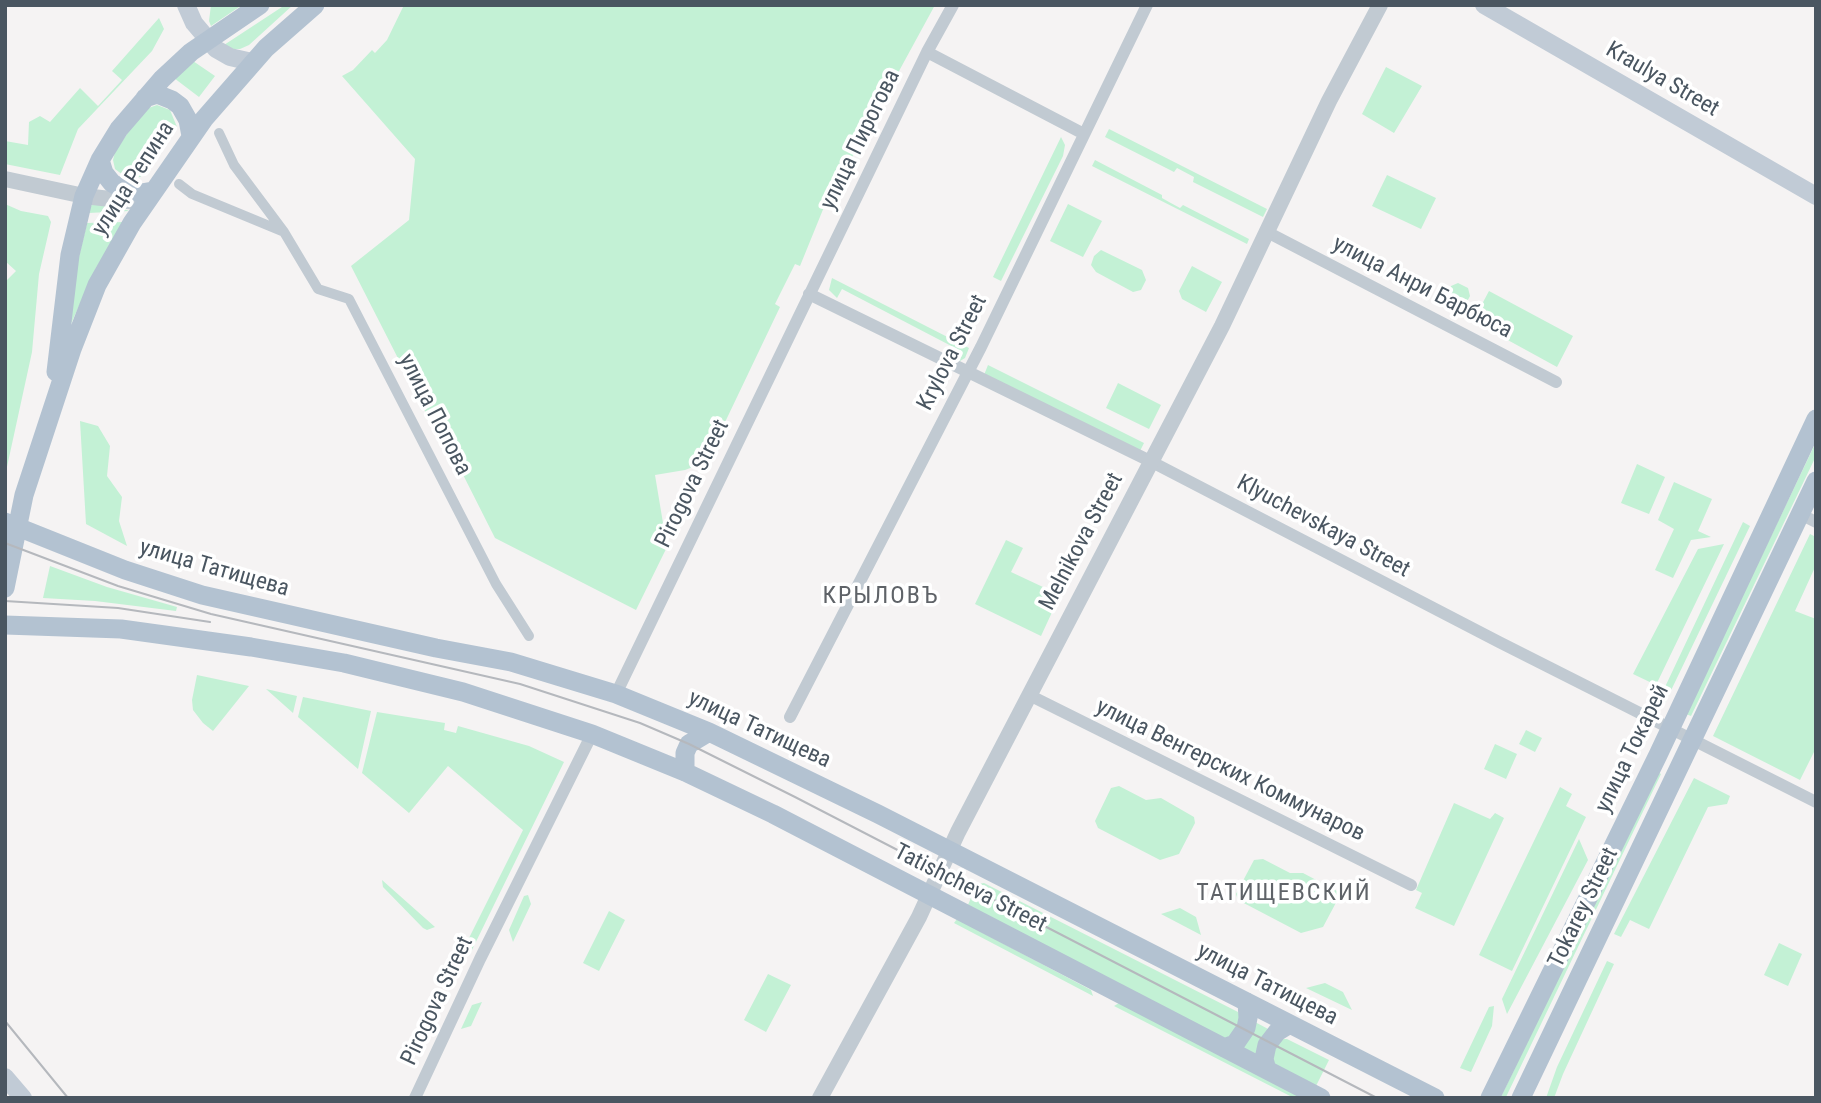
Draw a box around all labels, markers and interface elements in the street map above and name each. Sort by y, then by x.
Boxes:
street label: Kraulya Street [1600,37,1724,123]
street label: улица Пирогова [815,66,907,214]
street label: улица Репина [87,117,181,241]
street label: улица Анри Барбюса [1327,231,1517,345]
street label: Krylova Street [912,291,994,415]
street label: улица Попова [392,350,476,480]
street label: Pirogova Street [650,416,736,552]
street label: Melnikova Street [1034,469,1130,615]
street label: Klyuchevskaya Street [1232,470,1414,584]
street label: улица Татищева [136,534,292,604]
district label: КРЫЛОВЪ [823,583,939,611]
street label: улица Токарей [1590,680,1676,818]
street label: улица Татищева [683,685,835,775]
street label: улица Венгерских Коммунаров [1091,694,1369,848]
street label: Tatishcheva Street [889,839,1051,939]
street label: Tokarey Street [1543,844,1625,972]
district label: ТАТИЩЕВСКИЙ [1198,880,1370,908]
street label: Pirogova Street [396,932,480,1070]
street label: улица Татищева [1192,938,1342,1032]

